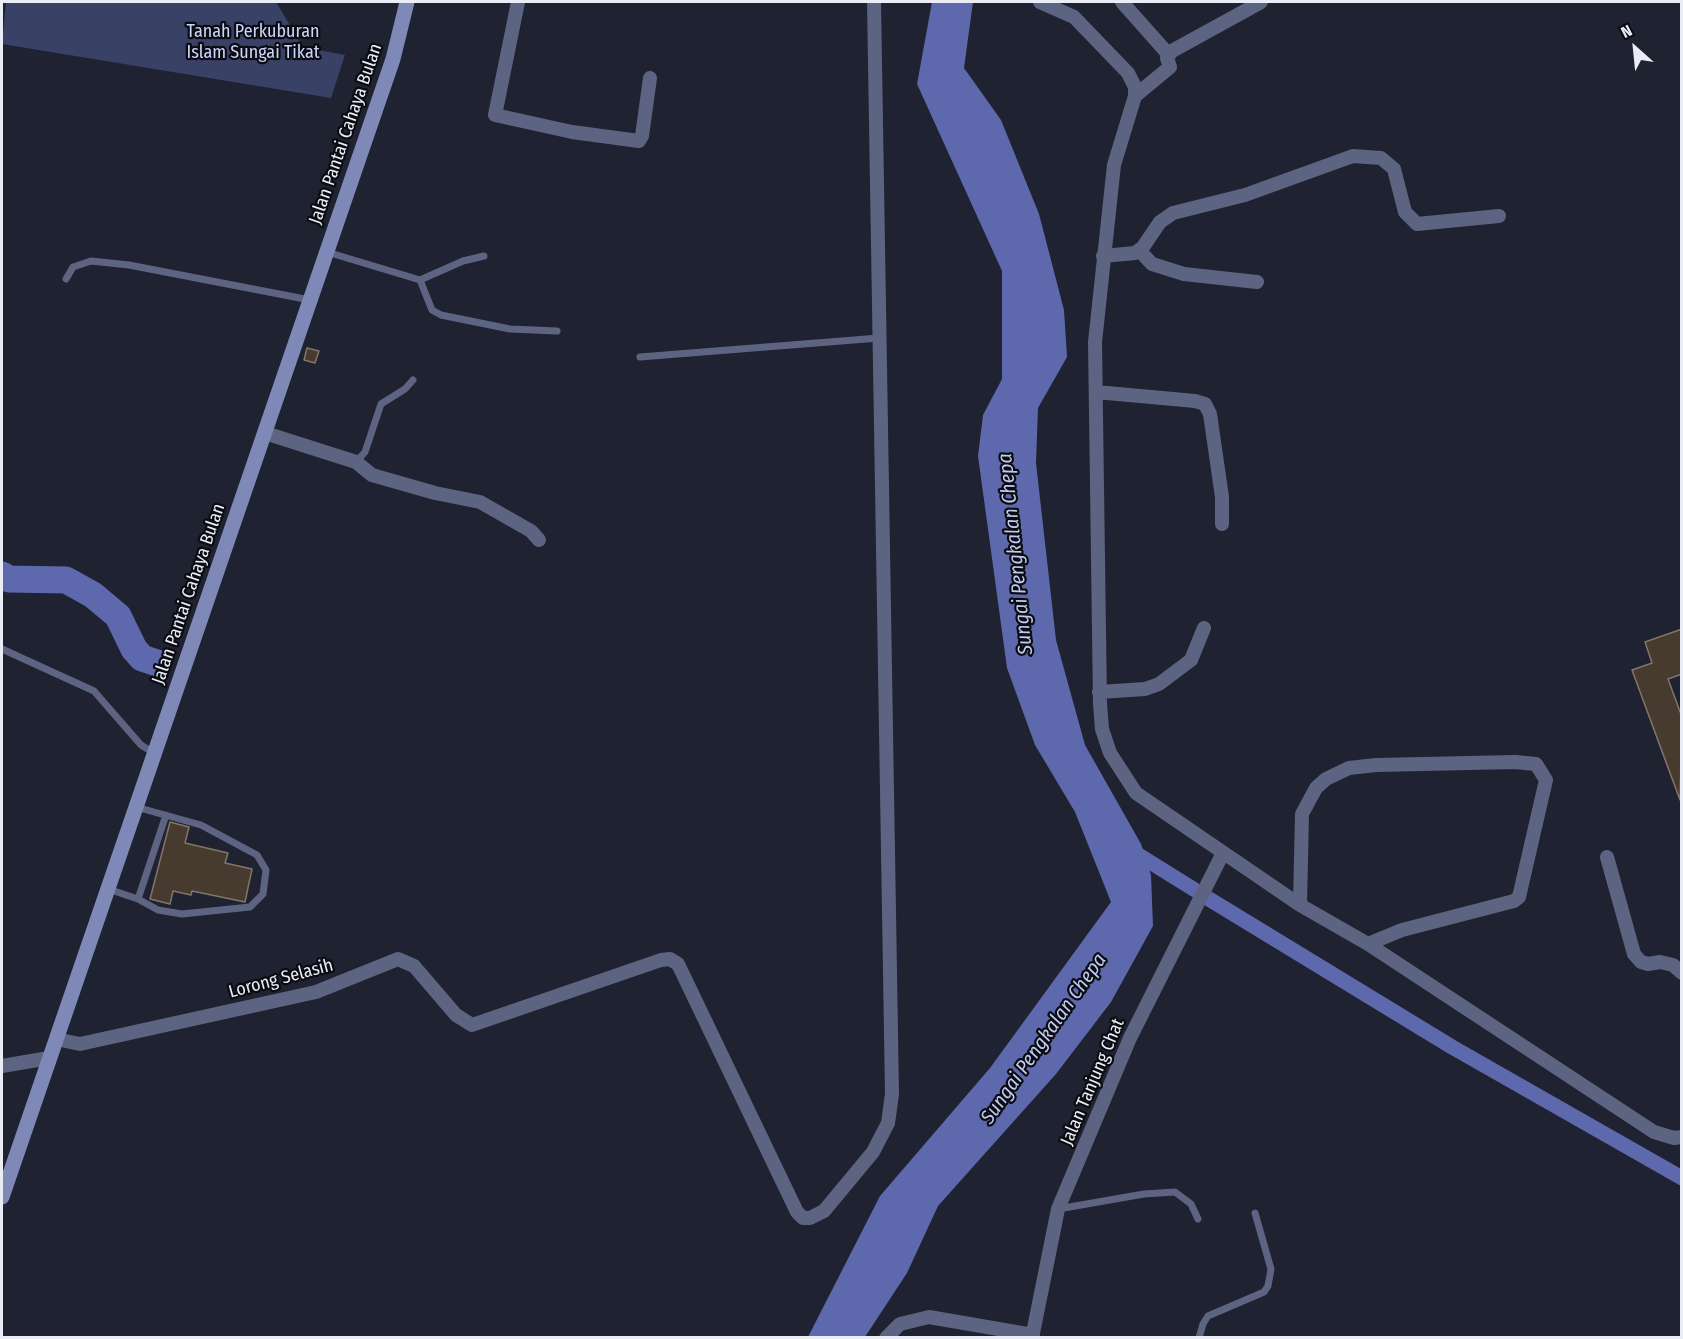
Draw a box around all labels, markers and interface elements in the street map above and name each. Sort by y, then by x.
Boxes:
north arrow [1605,18,1665,78]
park label: Tanah Perkuburan Islam Sungai Tikat [186,21,320,63]
text: N [1618,21,1635,42]
street label: Jalan Pantai Cahaya Bulan [305,41,387,227]
water label: Sungai Pengkalan Chepa [993,452,1039,656]
street label: Jalan Pantai Cahaya Bulan [148,501,230,687]
water label: Sungai Pengkalan Chepa [976,949,1112,1129]
street label: Lorong Selasih [226,955,336,1003]
street label: Jalan Tanjung Chat [1057,1015,1129,1149]

